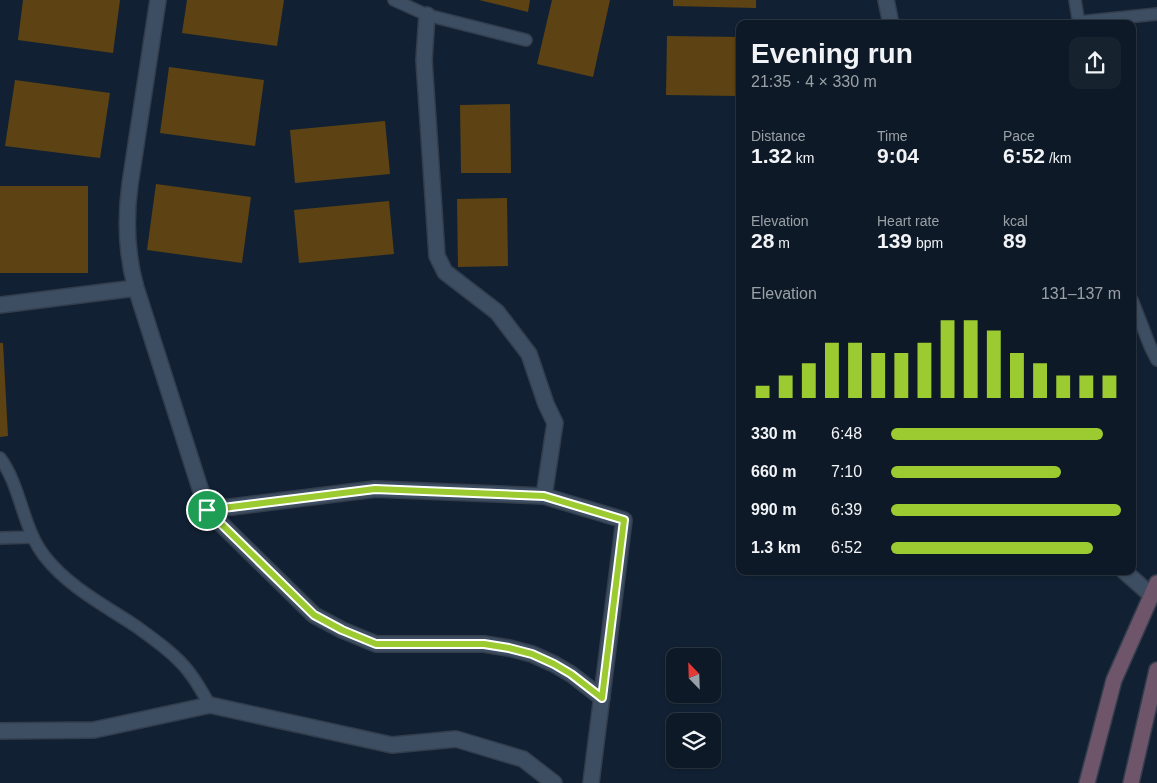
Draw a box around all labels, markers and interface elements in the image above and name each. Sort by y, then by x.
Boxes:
button: share [1069,37,1121,89]
text: Evening run [751,38,913,69]
text: 21:35 · 4 × 330 m [751,73,877,90]
text: Distance [751,128,805,144]
text: Time [877,128,908,144]
text: Pace [1003,128,1035,144]
text: 1.32 [751,144,792,167]
text: 9:04 [877,144,919,167]
text: 6:52 [1003,144,1045,167]
text: km [792,150,814,166]
text: /km [1045,150,1071,166]
text: Elevation [751,213,809,229]
text: Heart rate [877,213,939,229]
text: kcal [1003,213,1028,229]
text: 28 [751,229,774,252]
text: 139 [877,229,912,252]
text: 89 [1003,229,1026,252]
text: m [774,235,790,251]
text: bpm [912,235,943,251]
text: Elevation [751,285,817,302]
text: 131–137 m [1041,285,1121,302]
text: 330 m [751,425,796,442]
text: 6:48 [831,425,862,442]
text: 660 m [751,463,796,480]
text: 7:10 [831,463,862,480]
pin [186,489,228,531]
icon: arrive [193,496,221,524]
text: 990 m [751,501,796,518]
text: 6:39 [831,501,862,518]
text: 1.3 km [751,539,801,556]
text: 6:52 [831,539,862,556]
north arrow [666,648,721,702]
map controls [666,648,721,768]
button: layers [666,713,721,768]

